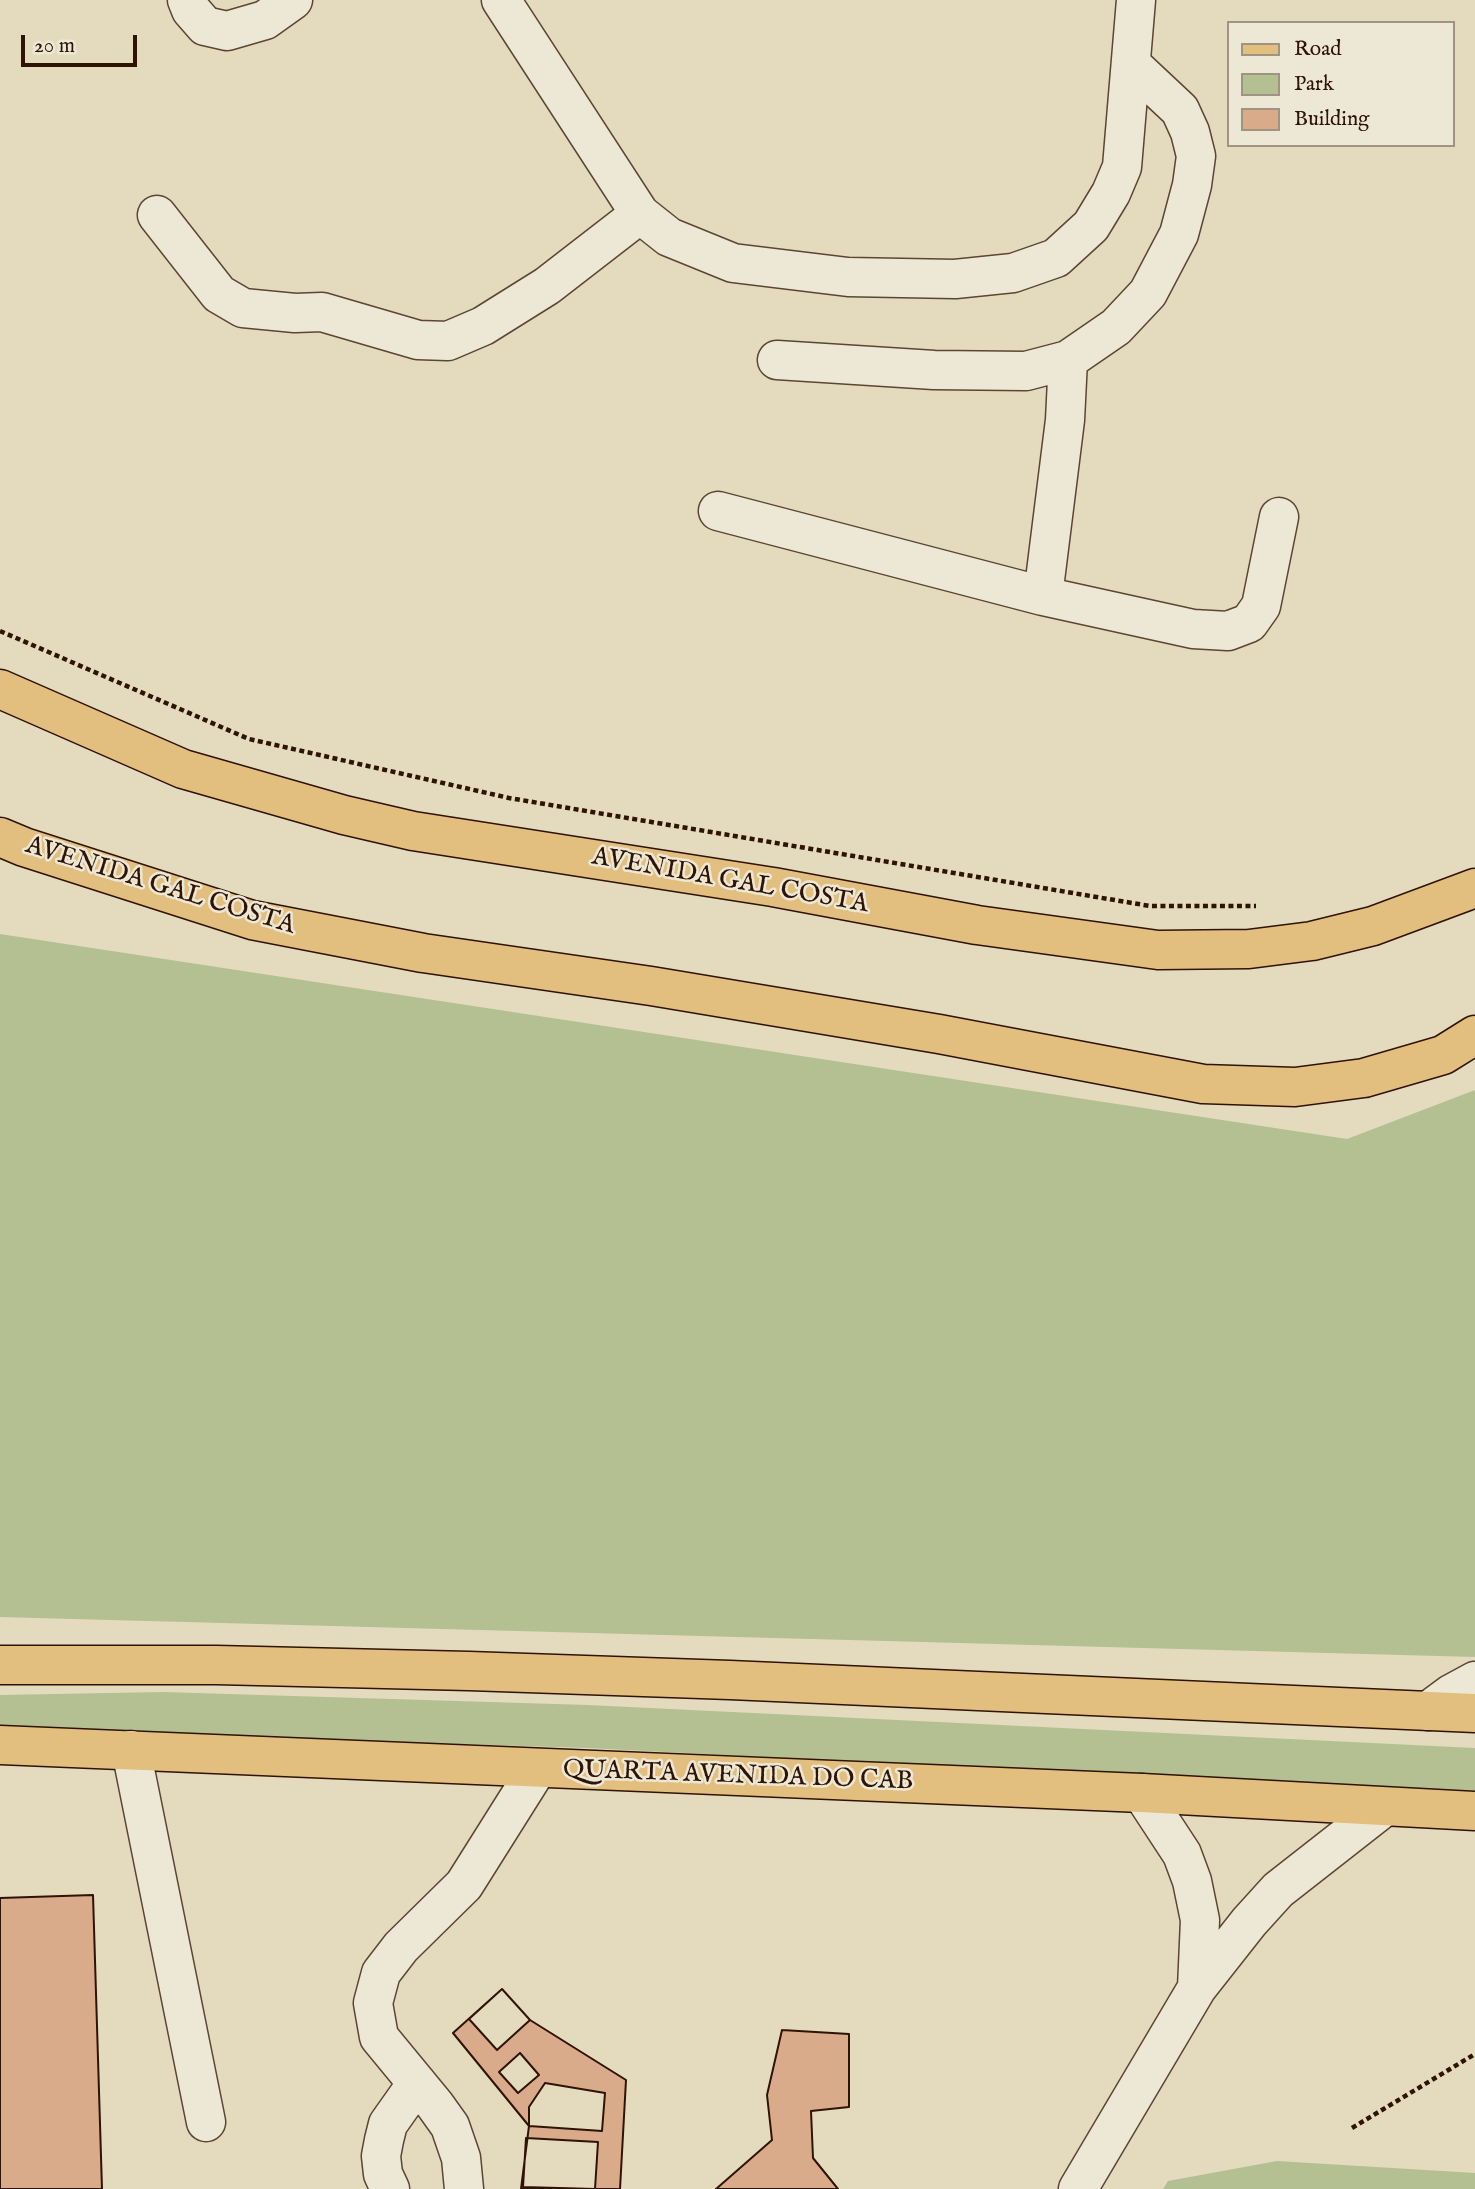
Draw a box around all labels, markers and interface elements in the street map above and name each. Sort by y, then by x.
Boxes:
scale bar [24,21,140,65]
legend [1226,21,1454,147]
text: 20 m [34,33,75,60]
text: Road [1294,36,1341,63]
text: Park [1294,71,1334,98]
text: Building [1294,106,1369,133]
street label: AVENIDA GAL COSTA [21,831,299,943]
street label: AVENIDA GAL COSTA [589,842,871,922]
street label: QUARTA AVENIDA DO CAB [562,1755,914,1799]

